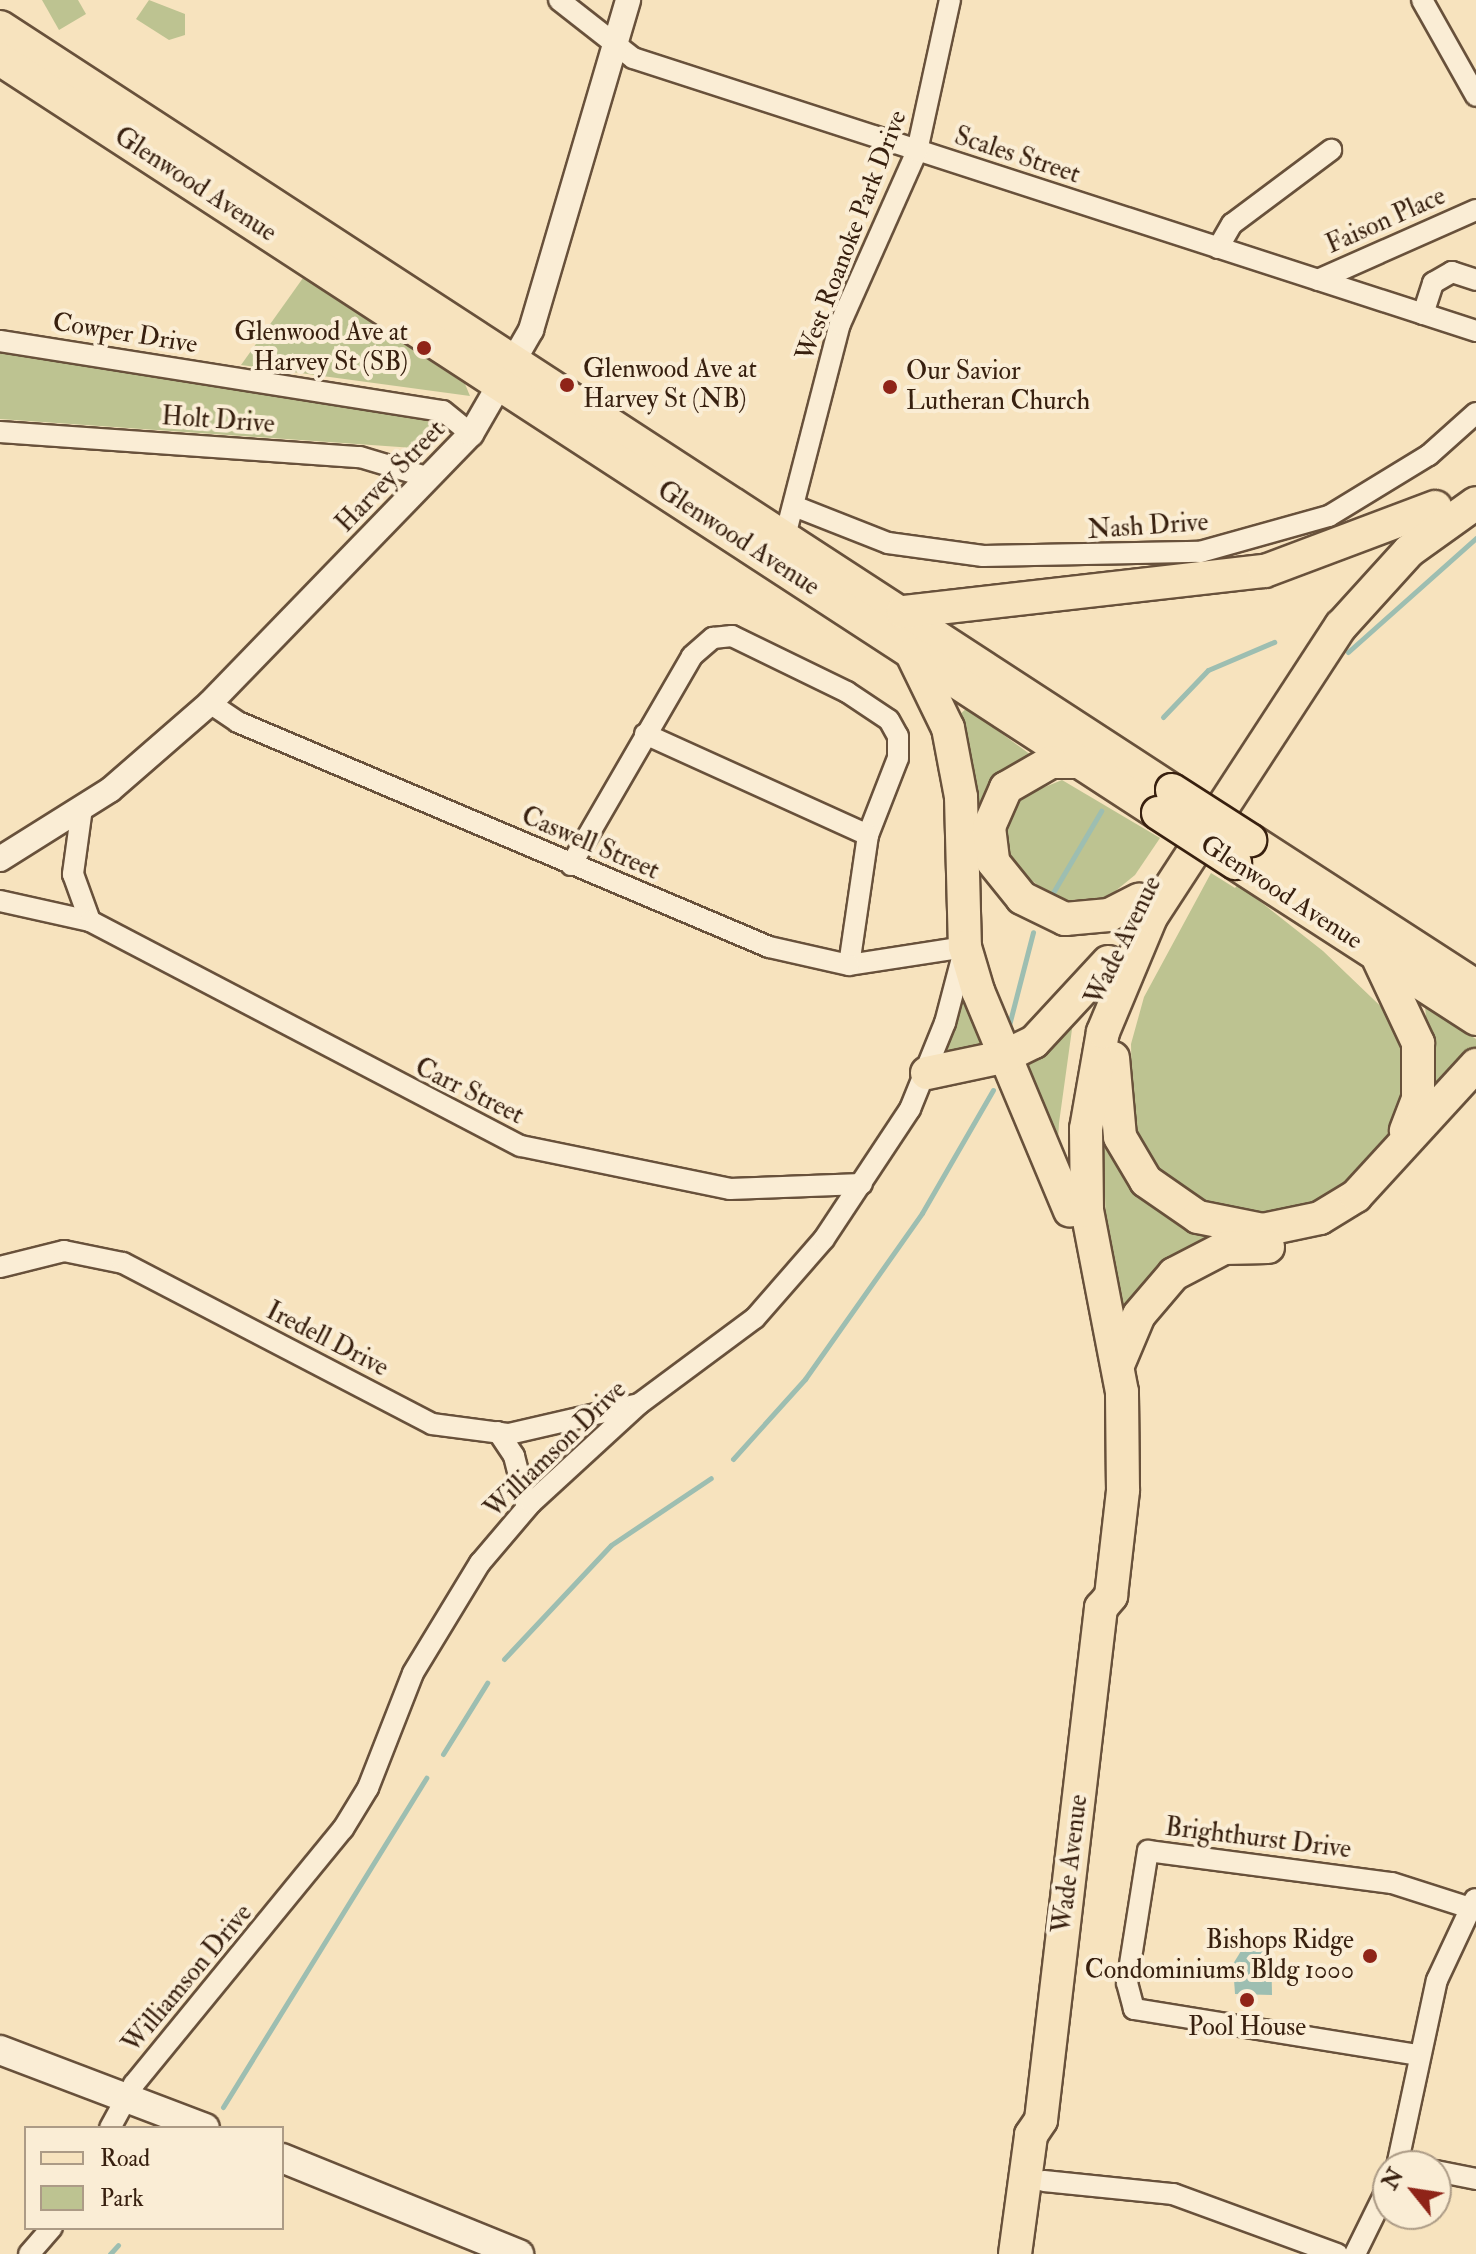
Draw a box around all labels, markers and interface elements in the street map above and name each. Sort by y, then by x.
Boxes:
street label: West Roanoke Park Drive [790,106,914,366]
street label: Glenwood Avenue [108,121,282,249]
street label: Scales Street [950,121,1084,191]
street label: Faison Place [1321,181,1451,261]
street label: Cowper Drive [50,307,200,361]
place label: Glenwood Ave at Harvey St (SB) [234,317,408,378]
marker: Glenwood Ave at Harvey St (SB) [415,339,433,357]
place label: Glenwood Ave at Harvey St (NB) [583,354,757,416]
place label: Our Savior Lutheran Church [906,356,1090,418]
marker: Glenwood Ave at Harvey St (NB) [558,376,576,394]
marker: Our Savior Lutheran Church [881,378,899,396]
street label: Holt Drive [160,401,276,441]
street label: Harvey Street [330,415,452,539]
street label: Glenwood Avenue [651,475,825,603]
street label: Nash Drive [1087,507,1209,547]
street label: Caswell Street [516,801,664,887]
street label: Glenwood Avenue [1194,829,1368,957]
street label: Wade Avenue [1079,872,1169,1010]
street label: Carr Street [410,1052,528,1132]
street label: Iredell Drive [261,1296,393,1384]
street label: Williamson Drive [479,1375,633,1525]
street label: Wade Avenue [1047,1793,1095,1935]
street label: Brighthurst Drive [1163,1812,1353,1866]
street label: Williamson Drive [117,1898,259,2060]
place label: Bishops Ridge Condominiums Bldg 1000 [1085,1925,1354,1986]
marker: Bishops Ridge Condominiums Bldg 1000 [1361,1947,1379,1965]
marker: Pool House [1238,1991,1256,2009]
place label: Pool House [1188,2012,1306,2044]
legend [24,2126,284,2230]
text: Road [100,2143,150,2174]
north arrow [1372,2150,1452,2230]
text: N [1376,2163,1410,2195]
text: Park [100,2183,144,2214]

